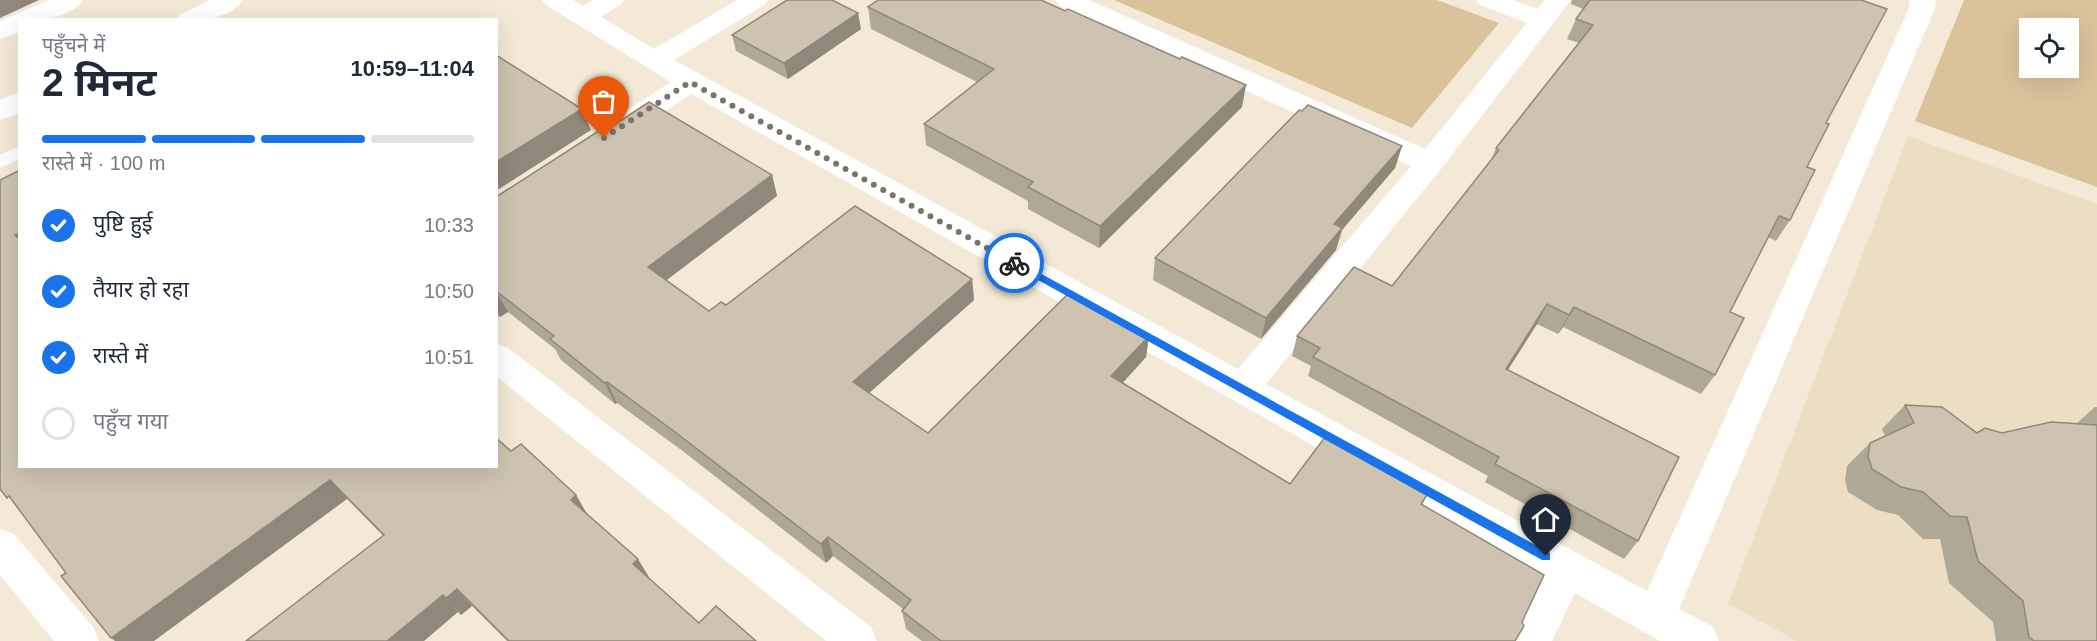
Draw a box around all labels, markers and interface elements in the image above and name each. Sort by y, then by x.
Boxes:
map controls [2019,18,2079,78]
button: locate [2019,18,2079,78]
text: पहुँचने में [42,34,105,56]
text: 10:59–11:04 [350,56,474,81]
text: 2 मिनट [42,61,156,104]
pin [578,76,629,138]
icon: bag [587,85,620,118]
text: रास्ते में · 100 m [42,152,165,174]
icon: check [42,209,75,242]
text: पुष्टि हुई [93,211,153,236]
text: 10:33 [424,214,474,236]
courier [984,233,1044,293]
icon: bike [998,247,1031,280]
icon: check [42,275,75,308]
text: तैयार हो रहा [93,277,189,302]
text: 10:50 [424,280,474,302]
icon: check [42,341,75,374]
text: रास्ते में [93,343,148,368]
text: 10:51 [424,346,474,368]
text: पहुँच गया [93,409,168,434]
pin [1520,494,1571,556]
icon: home [1529,503,1562,536]

